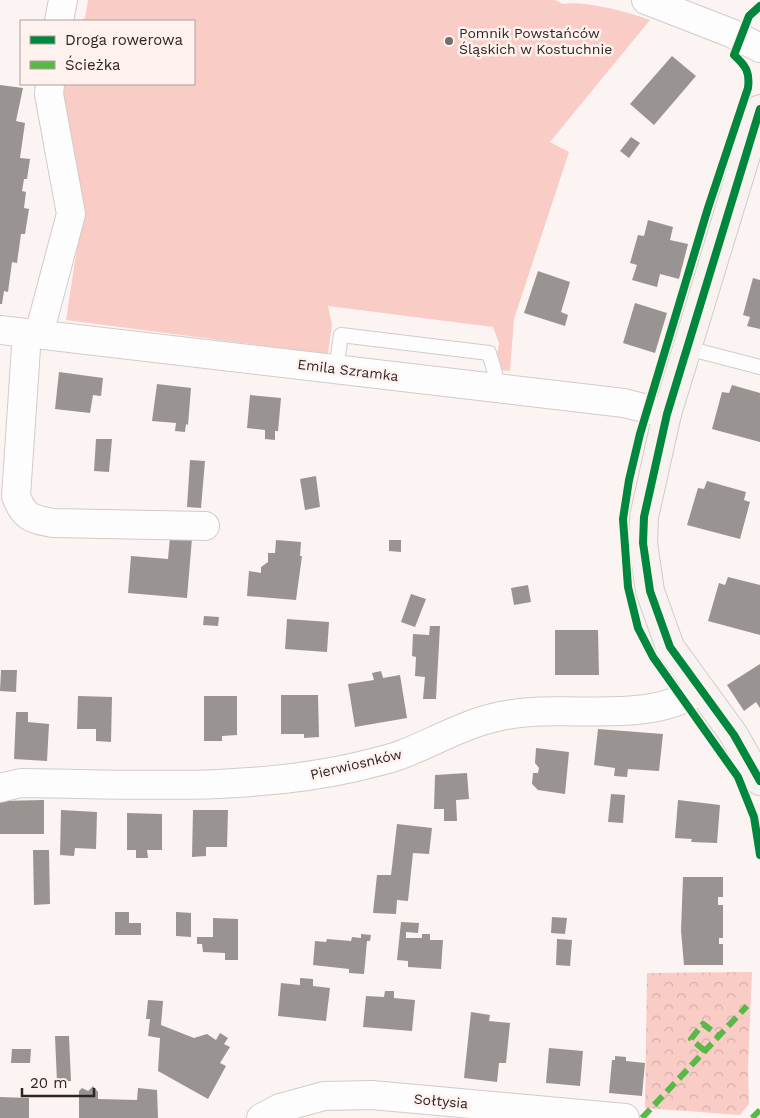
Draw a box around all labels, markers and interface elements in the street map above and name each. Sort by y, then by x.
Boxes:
legend [20,20,195,85]
place label: Pomnik Powstańców Śląskich w Kostuchnie [459,25,612,57]
text: Droga rowerowa [65,31,183,49]
marker: Pomnik Powstańców Śląskich w Kostuchnie [443,35,455,47]
text: Ścieżka [65,55,121,74]
street label: Emila Szramka [297,356,399,384]
street label: Pierwiosnków [309,746,404,782]
scale bar [22,1066,95,1098]
text: 20 m [30,1074,68,1092]
street label: Sołtysia [413,1091,469,1111]

